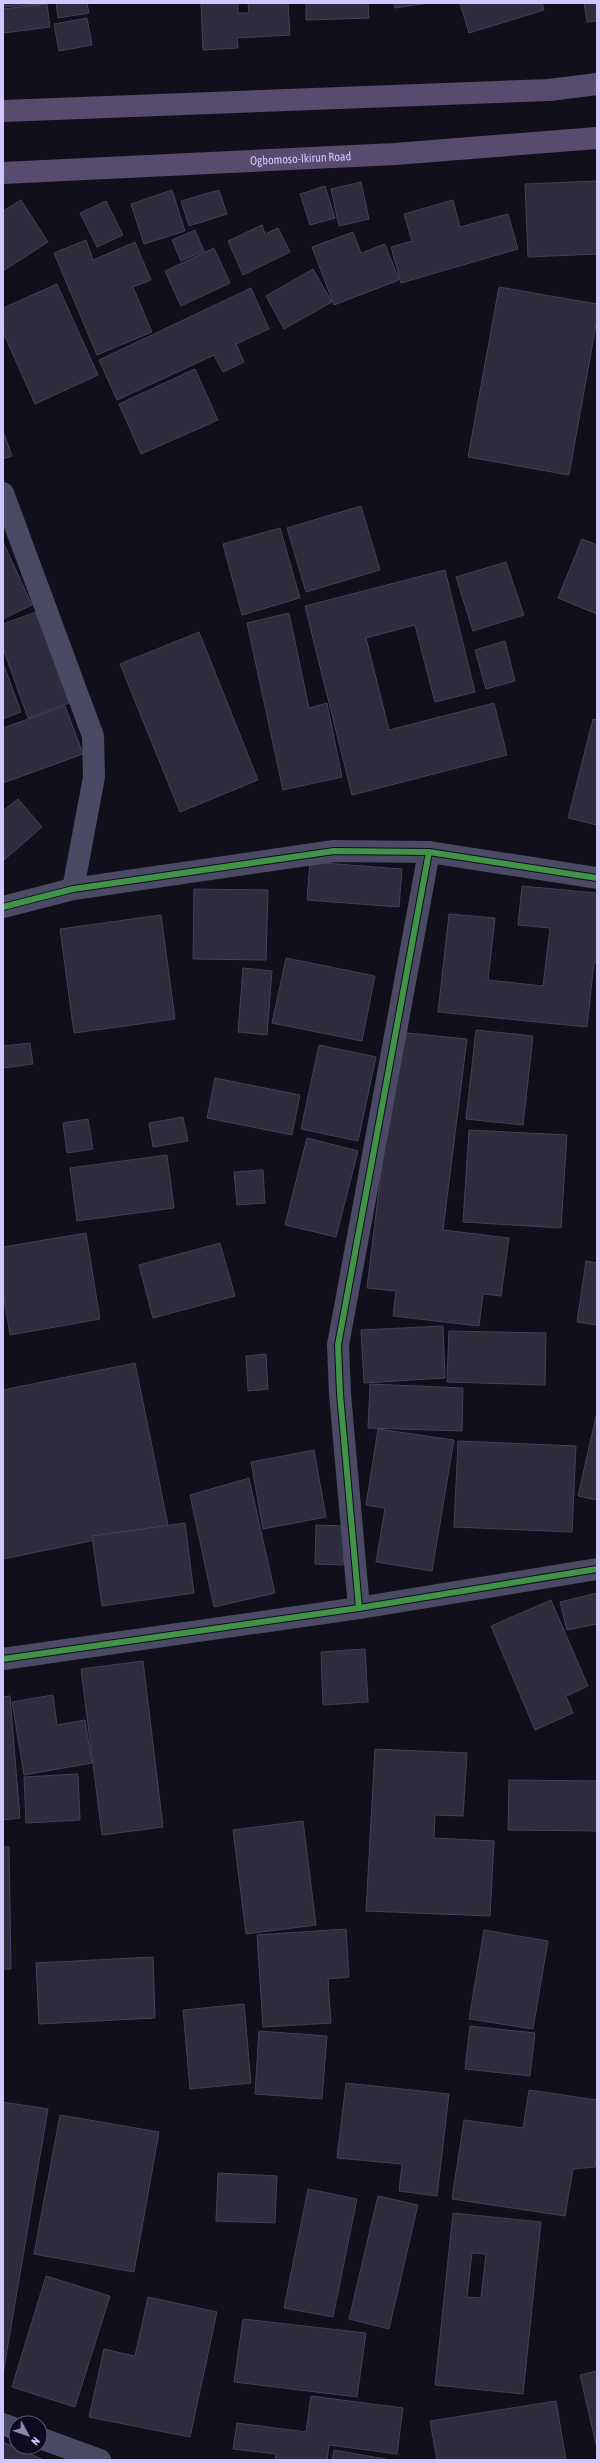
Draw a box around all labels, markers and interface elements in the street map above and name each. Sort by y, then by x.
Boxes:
street label: Ogbomoso-Ikirun Road [250,149,352,168]
north arrow [8,2415,48,2455]
text: N [29,2435,42,2448]

